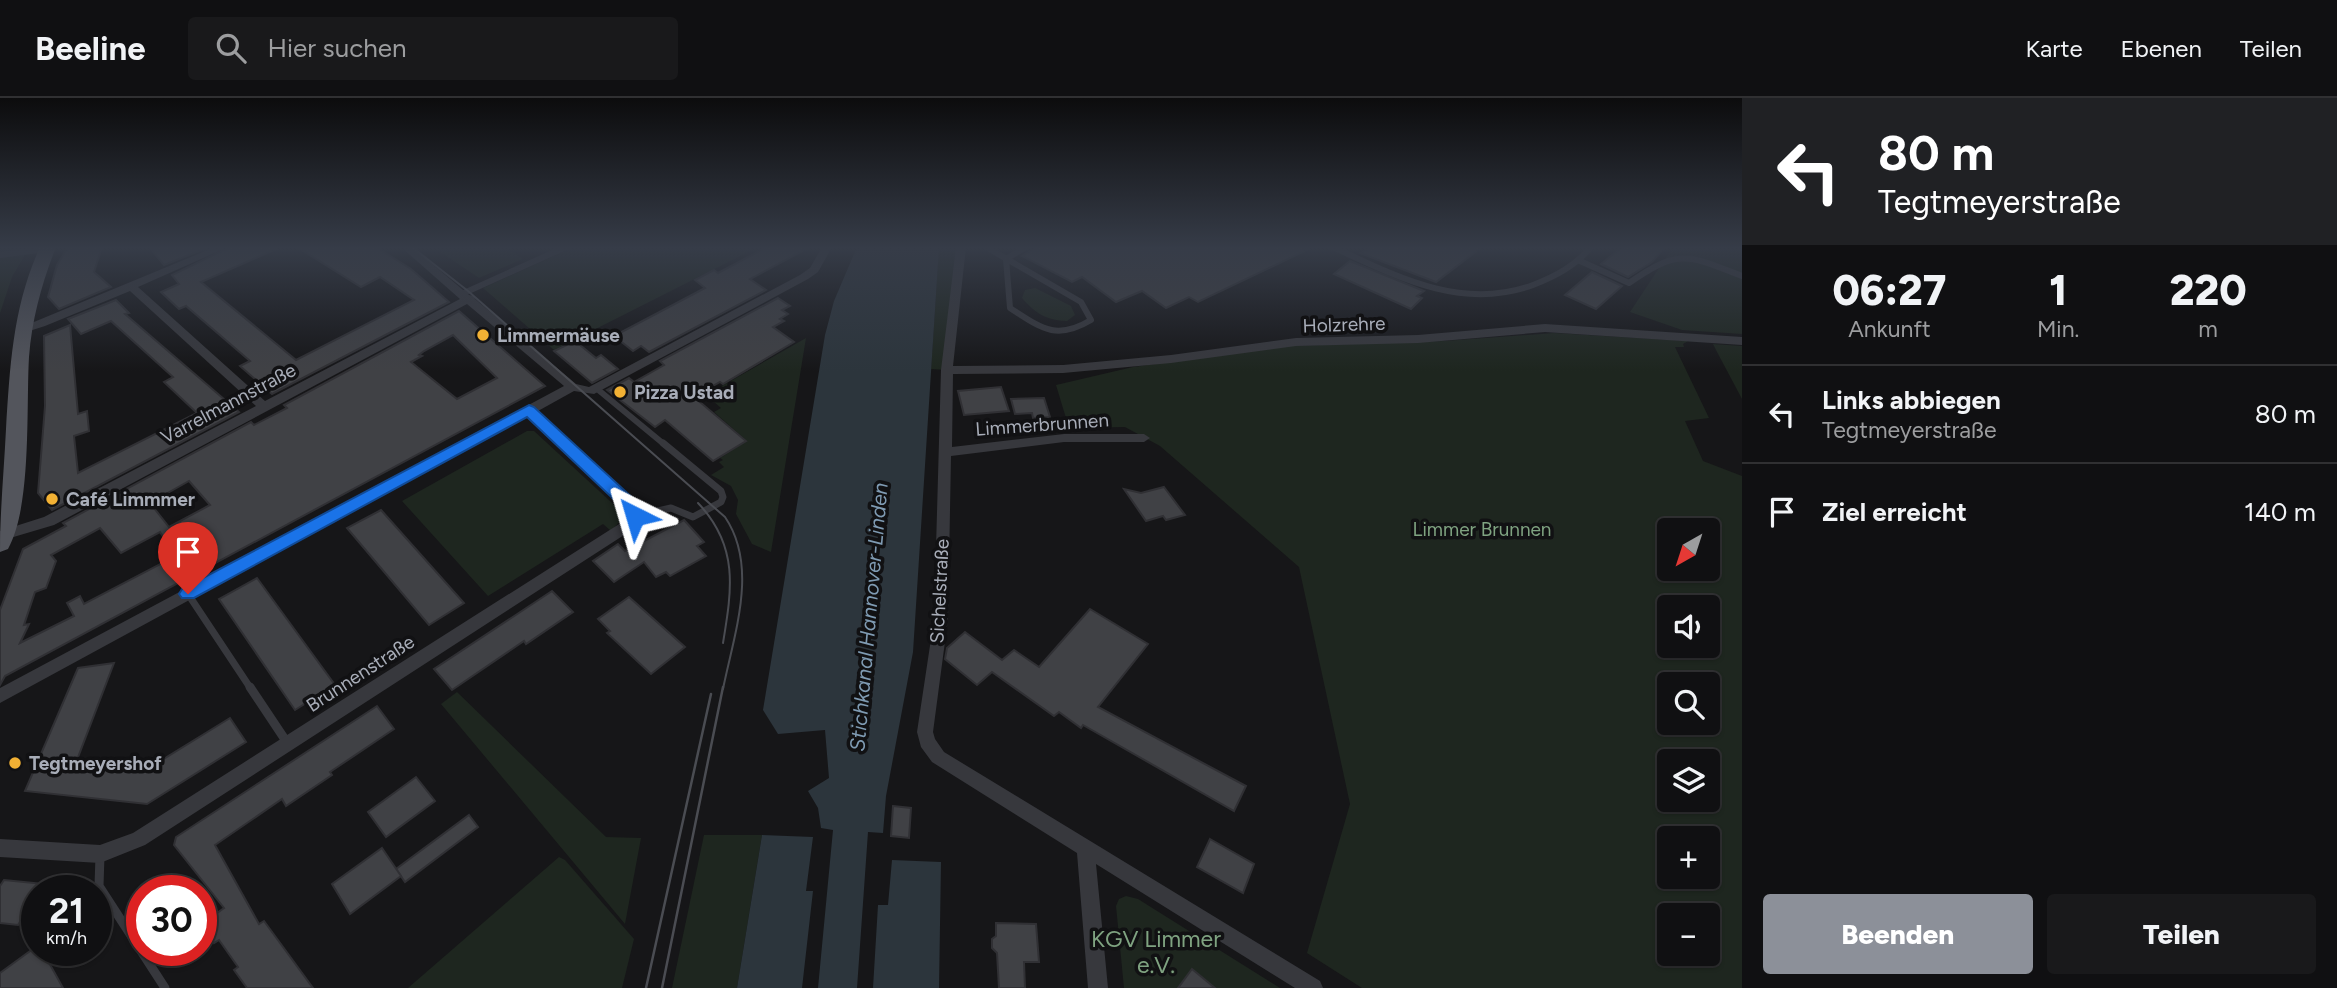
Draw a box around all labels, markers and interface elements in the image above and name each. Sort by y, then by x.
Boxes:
search box [188,17,678,80]
text: Beeline [35,29,146,68]
icon: search [212,29,250,67]
text: Hier suchen [268,32,406,64]
text: Karte [2026,34,2083,63]
text: Ebenen [2121,34,2202,63]
text: Teilen [2240,34,2302,63]
text: 80 m [1878,123,1994,182]
icon: left [1763,126,1854,217]
text: Tegtmeyerstraße [1878,183,2121,221]
text: 06:27 [1832,265,1946,316]
text: 1 [2049,265,2067,316]
text: 220 [2170,265,2247,316]
street label: Holzrehre [1302,312,1386,337]
text: Ankunft [1848,315,1931,343]
text: Min. [2037,315,2079,343]
text: m [2198,315,2218,343]
place label: Limmermäuse [497,324,620,347]
marker: Limmermäuse [475,327,491,343]
street label: Varrelmannstraße [157,358,300,449]
place label: Pizza Ustad [634,381,734,404]
marker: Pizza Ustad [612,384,628,400]
text: Links abbiegen [1822,384,2001,416]
icon: left [1763,395,1801,433]
text: 80 m [2255,398,2316,430]
street label: Limmerbrunnen [975,408,1110,441]
text: Tegtmeyerstraße [1822,416,1996,444]
position arrow [598,479,672,553]
water label: Stichkanal Hannover-Linden [844,481,893,752]
place label: Café Limmmer [66,488,195,511]
marker: Café Limmmer [44,491,60,507]
icon: arrive [1763,493,1801,531]
text: Ziel erreicht [1822,496,1967,528]
text: 140 m [2244,496,2316,528]
park label: Limmer Brunnen [1413,518,1551,541]
north arrow [1657,518,1720,581]
map controls [1657,518,1720,966]
pin [158,522,218,594]
icon: arrive [169,533,207,571]
street label: Sichelstraße [925,538,954,644]
button: sound [1657,595,1720,658]
street label: Brunnenstraße [302,630,419,717]
button: search [1657,672,1720,735]
button: layers [1657,749,1720,812]
place label: Tegtmeyershof [29,752,162,775]
marker: Tegtmeyershof [7,755,23,771]
button: + [1657,826,1720,889]
speed limit sign: 30 [126,875,217,966]
text: 21 [49,890,84,932]
button: Beenden [1763,894,2033,974]
button: Teilen [2047,894,2316,974]
button: − [1657,903,1720,966]
park label: KGV Limmer e.V. [1091,925,1221,979]
text: km/h [46,927,87,949]

